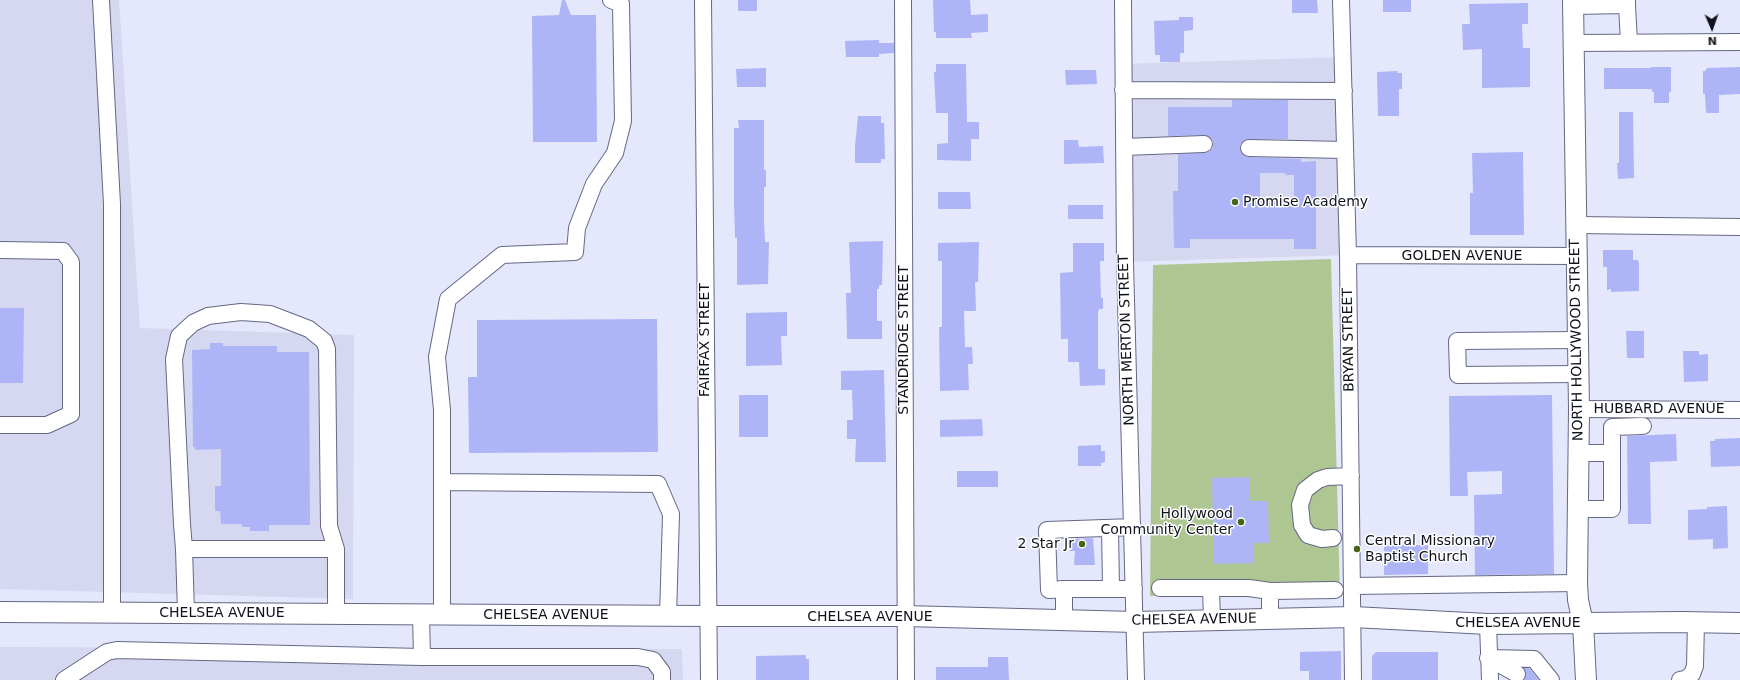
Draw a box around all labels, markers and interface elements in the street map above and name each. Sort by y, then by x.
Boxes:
north arrow [1692,8,1732,48]
text: N [1708,34,1717,47]
place label: Promise Academy [1243,194,1368,210]
marker: Promise Academy [1230,197,1240,207]
street label: NORTH HOLLYWOOD STREET [1567,239,1587,441]
street label: GOLDEN AVENUE [1402,248,1522,264]
street label: NORTH MERTON STREET [1116,254,1138,426]
street label: STANDRIDGE STREET [896,265,912,415]
street label: FAIRFAX STREET [697,283,713,397]
street label: BRYAN STREET [1340,288,1358,392]
street label: HUBBARD AVENUE [1593,401,1725,417]
place label: Hollywood Community Center [1100,506,1233,538]
marker: Hollywood Community Center [1236,517,1246,527]
place label: Central Missionary Baptist Church [1365,533,1495,566]
place label: 2 Star Jr [1018,536,1074,552]
marker: 2 Star Jr [1077,539,1087,549]
marker: Central Missionary Baptist Church [1352,544,1362,554]
street label: CHELSEA AVENUE [159,605,285,621]
street label: CHELSEA AVENUE [483,607,609,623]
street label: CHELSEA AVENUE [807,609,933,625]
street label: CHELSEA AVENUE [1131,611,1257,629]
street label: CHELSEA AVENUE [1455,615,1581,631]

